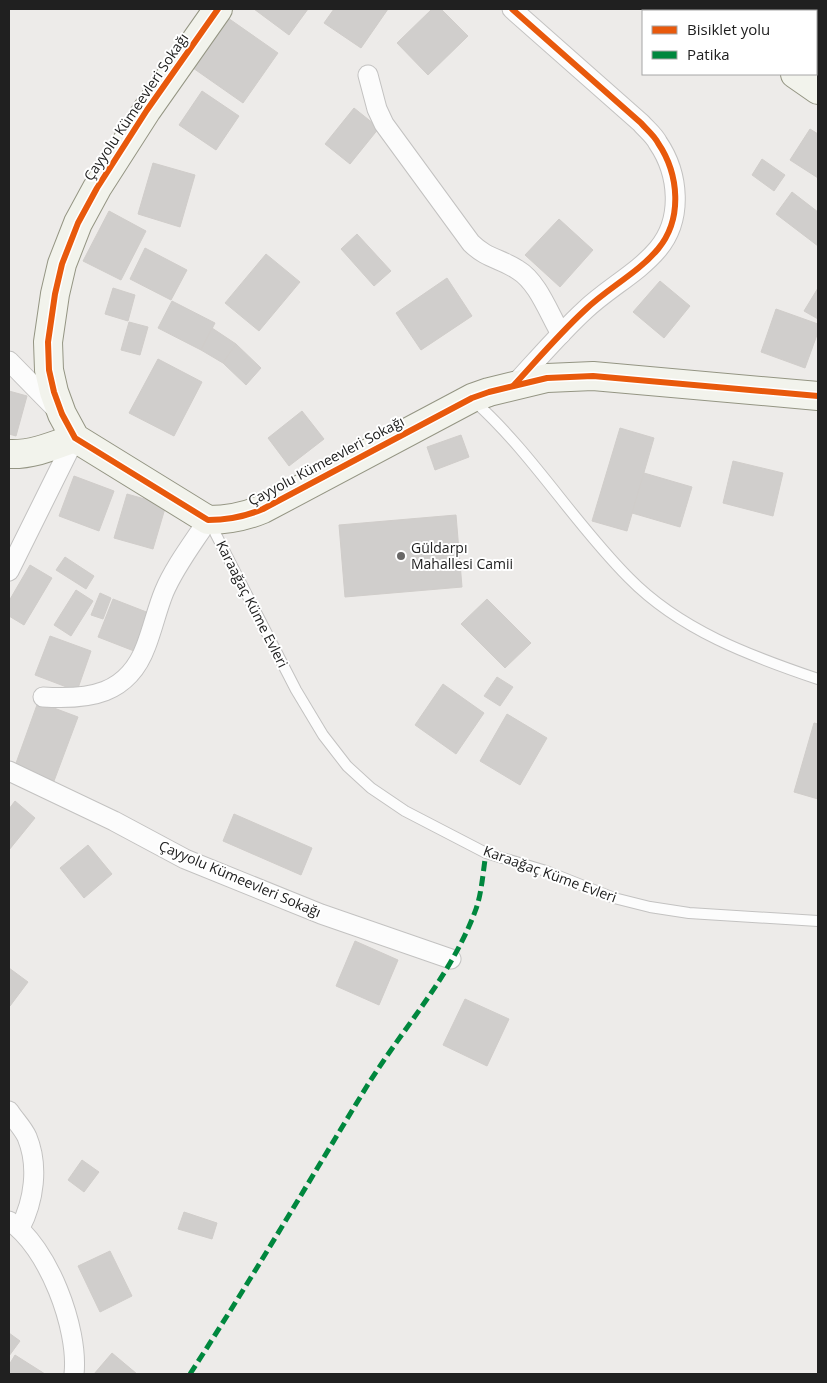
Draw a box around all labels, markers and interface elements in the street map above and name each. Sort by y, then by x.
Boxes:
legend [642,10,817,75]
text: Bisiklet yolu [687,19,770,39]
street label: Çayyolu Kümeevleri Sokağı [79,29,192,184]
text: Patika [687,44,730,64]
street label: Çayyolu Kümeevleri Sokağı [244,411,407,510]
street label: Karaağaç Küme Evleri [212,537,293,671]
place label: Güldarpı Mahallesi Camii [411,538,513,573]
marker: Güldarpı Mahallesi Camii [395,550,407,562]
street label: Çayyolu Kümeevleri Sokağı [156,836,324,921]
street label: Karaağaç Küme Evleri [481,841,619,906]

